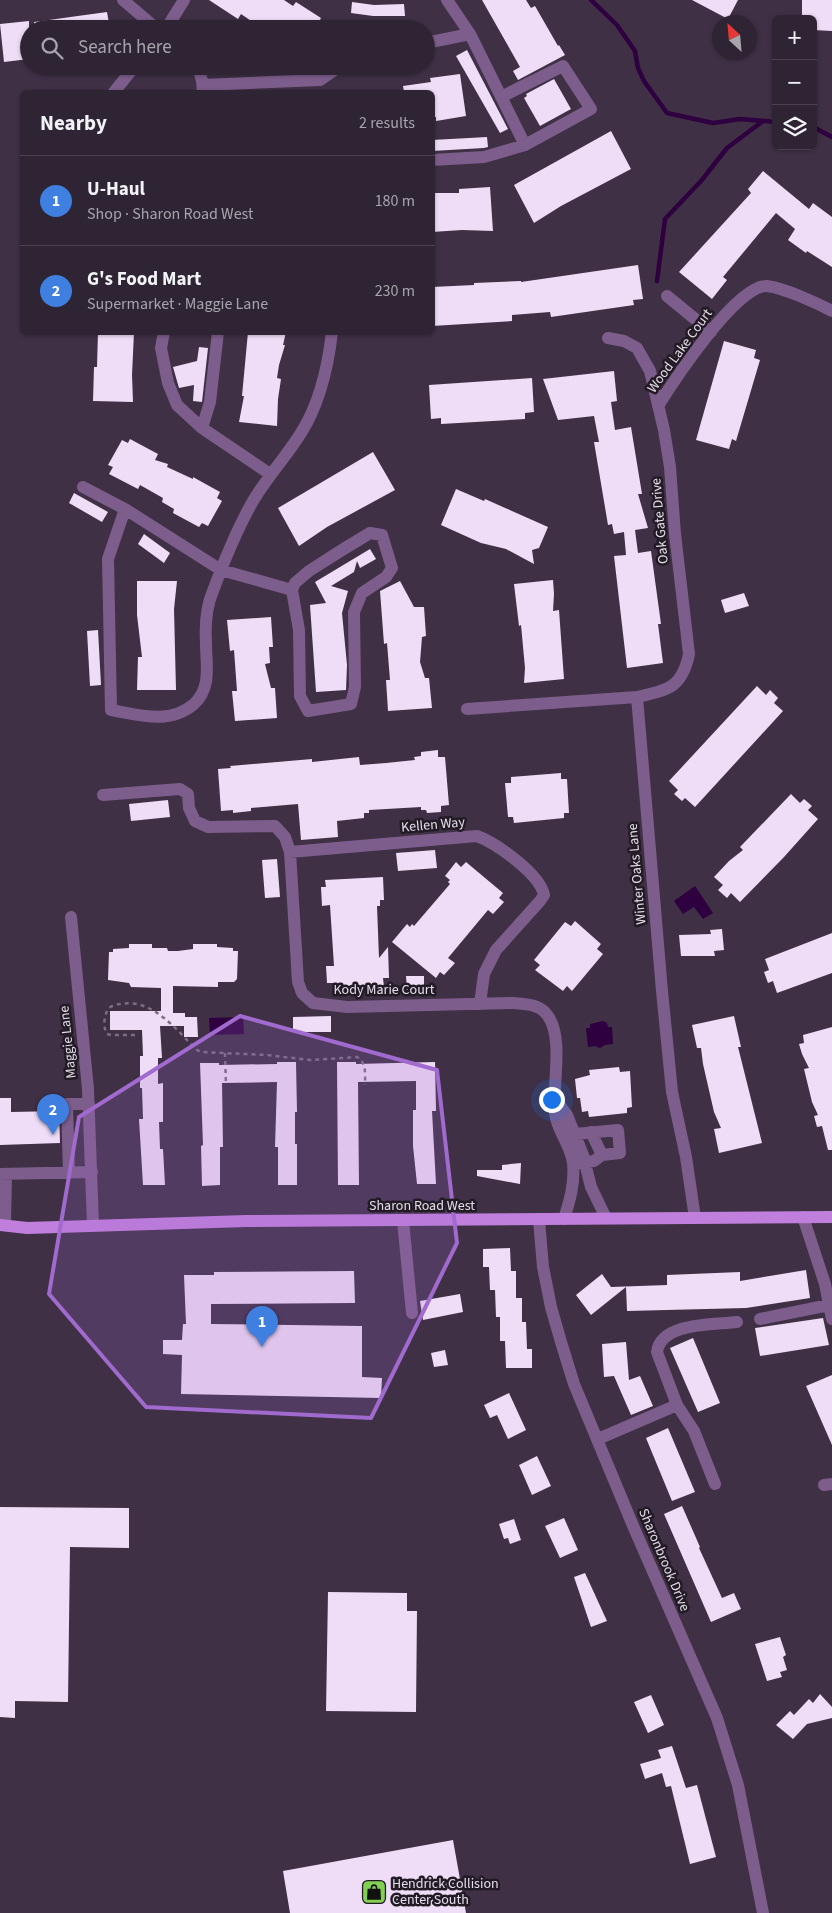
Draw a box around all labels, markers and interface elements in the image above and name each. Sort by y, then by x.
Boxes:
north arrow [712,15,757,60]
map controls [772,15,817,150]
button: + [772,15,817,60]
search box [20,20,435,75]
icon: search [38,34,66,62]
text: Search here [78,34,172,61]
button: − [772,60,817,105]
button: layers [772,105,817,150]
text: Nearby [40,108,107,138]
text: 2 results [359,112,415,134]
text: U-Haul [87,176,145,203]
text: 1 [52,190,60,212]
text: 180 m [375,190,415,212]
text: Shop · Sharon Road West [87,203,253,225]
text: G's Food Mart [87,266,201,293]
text: 2 [52,280,60,302]
text: 230 m [375,280,415,302]
text: Supermarket · Maggie Lane [87,293,268,315]
street label: Wood Lake Court [643,305,718,397]
street label: Oak Gate Drive [646,477,674,565]
street label: Kellen Way [400,812,466,838]
street label: Winter Oaks Lane [623,822,651,926]
street label: Kody Marie Court [334,980,435,1000]
street label: Maggie Lane [54,1005,82,1079]
your location [539,1087,565,1113]
pin: 2 [37,1094,69,1135]
street label: Sharon Road West [369,1196,475,1216]
pin: 1 [246,1306,278,1347]
street label: Sharonbrook Drive [633,1506,695,1615]
place label: Hendrick Collision Center South [392,1874,499,1910]
shop icon: Hendrick Collision Center South [361,1879,387,1905]

